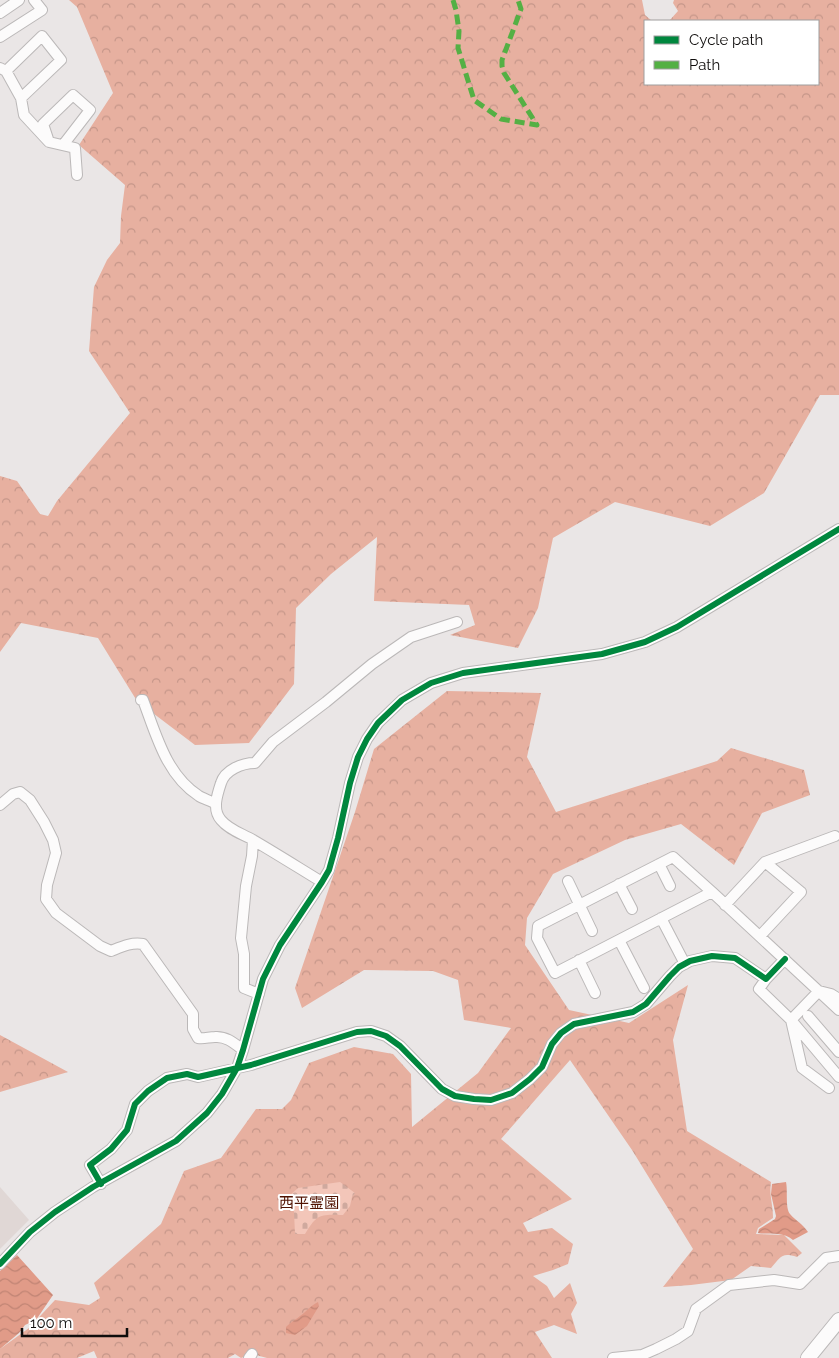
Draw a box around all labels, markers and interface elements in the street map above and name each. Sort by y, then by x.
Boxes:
legend [644,20,819,85]
text: Cycle path [689,31,763,49]
text: Path [689,56,720,74]
park label: 西平霊園 [279,1194,339,1212]
scale bar [22,1306,128,1338]
text: 100 m [30,1314,72,1332]

